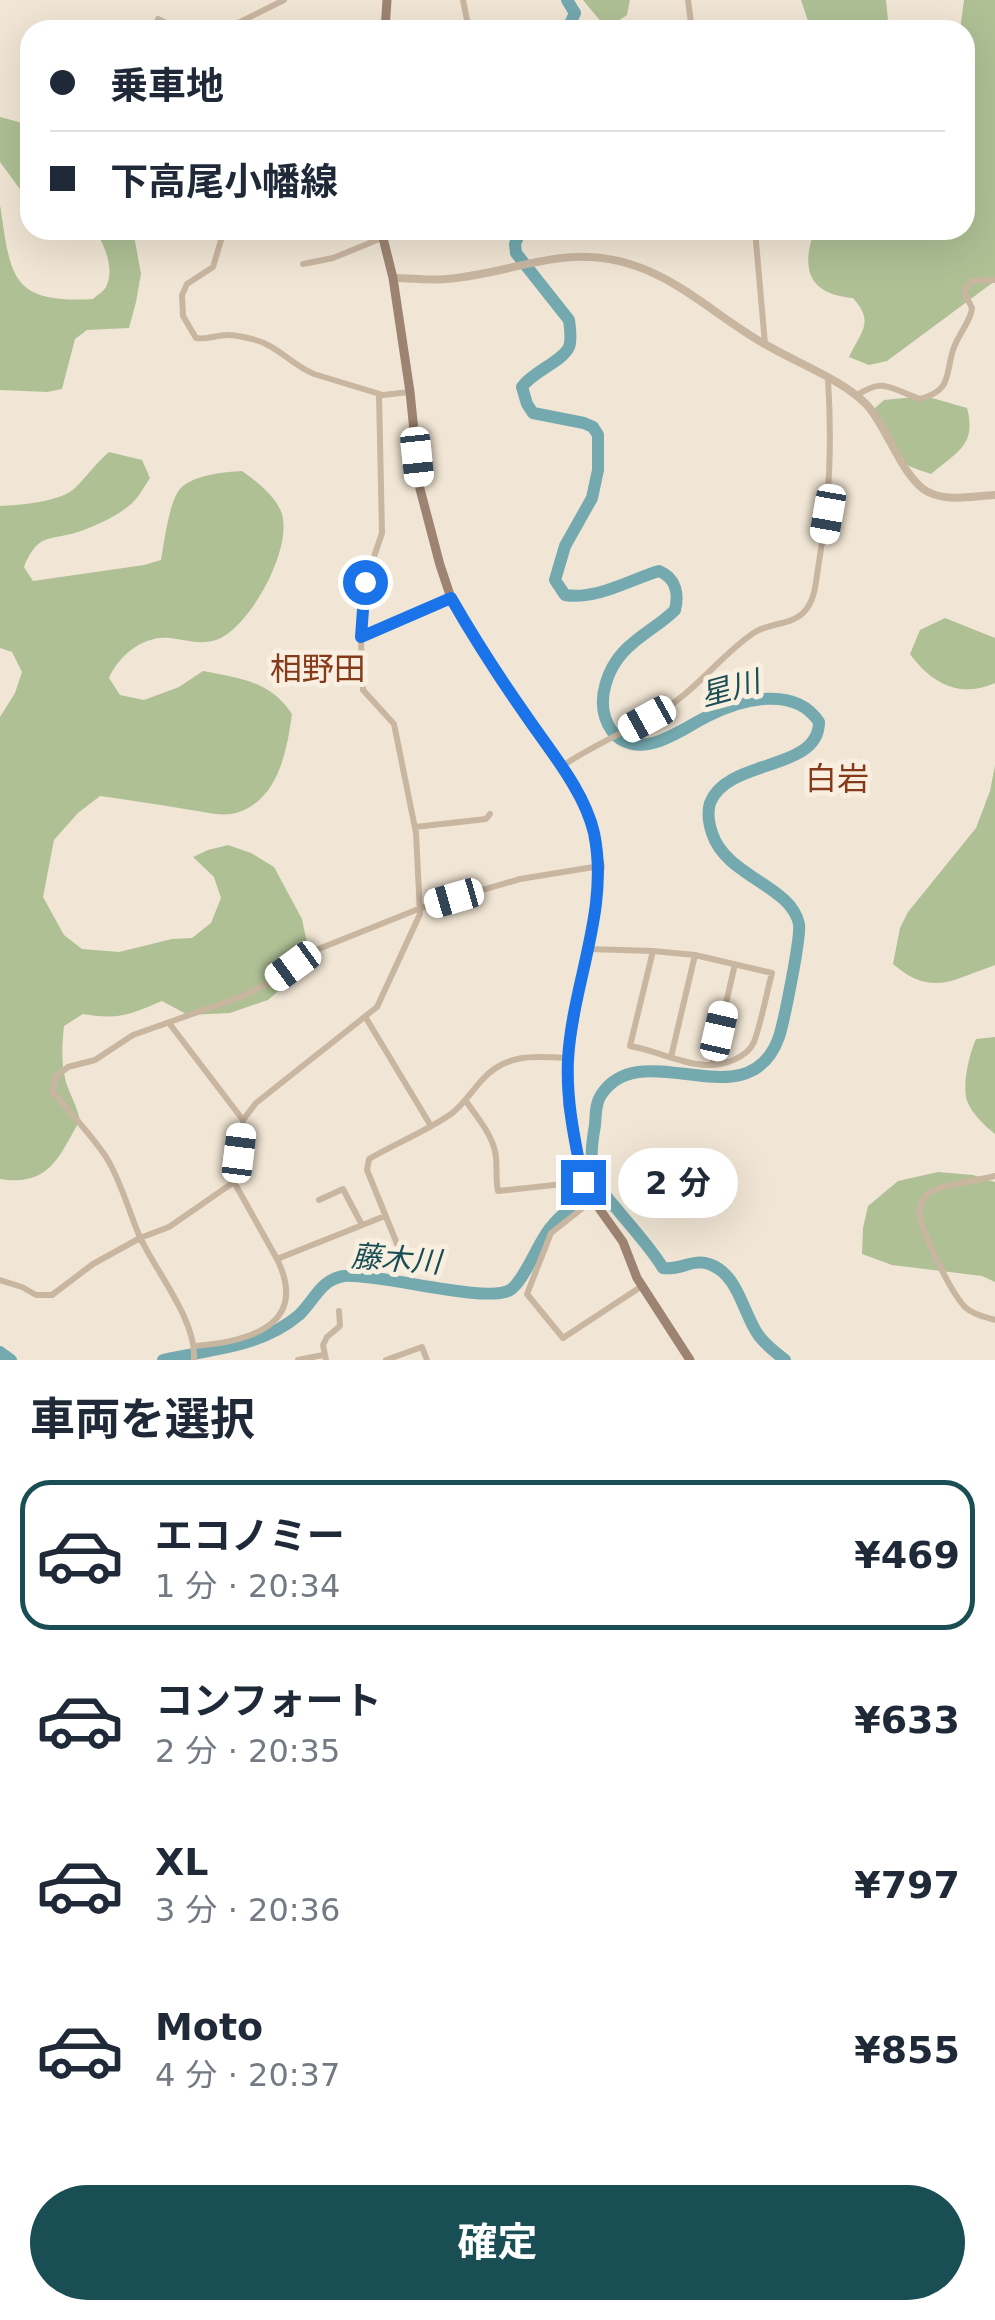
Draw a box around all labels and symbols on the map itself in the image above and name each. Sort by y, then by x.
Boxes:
car [399,426,435,488]
car [808,482,848,546]
route start [343,560,388,605]
district label: 相野田 [270,650,366,688]
water label: 星川 [696,663,766,713]
car [613,691,681,747]
district label: 白岩 [805,760,869,798]
car [421,875,487,921]
car [260,936,326,996]
car [698,998,740,1064]
car [220,1121,258,1185]
callout: 2 分 [618,1147,738,1217]
route end [561,1160,606,1205]
water label: 藤木川 [350,1238,445,1280]

